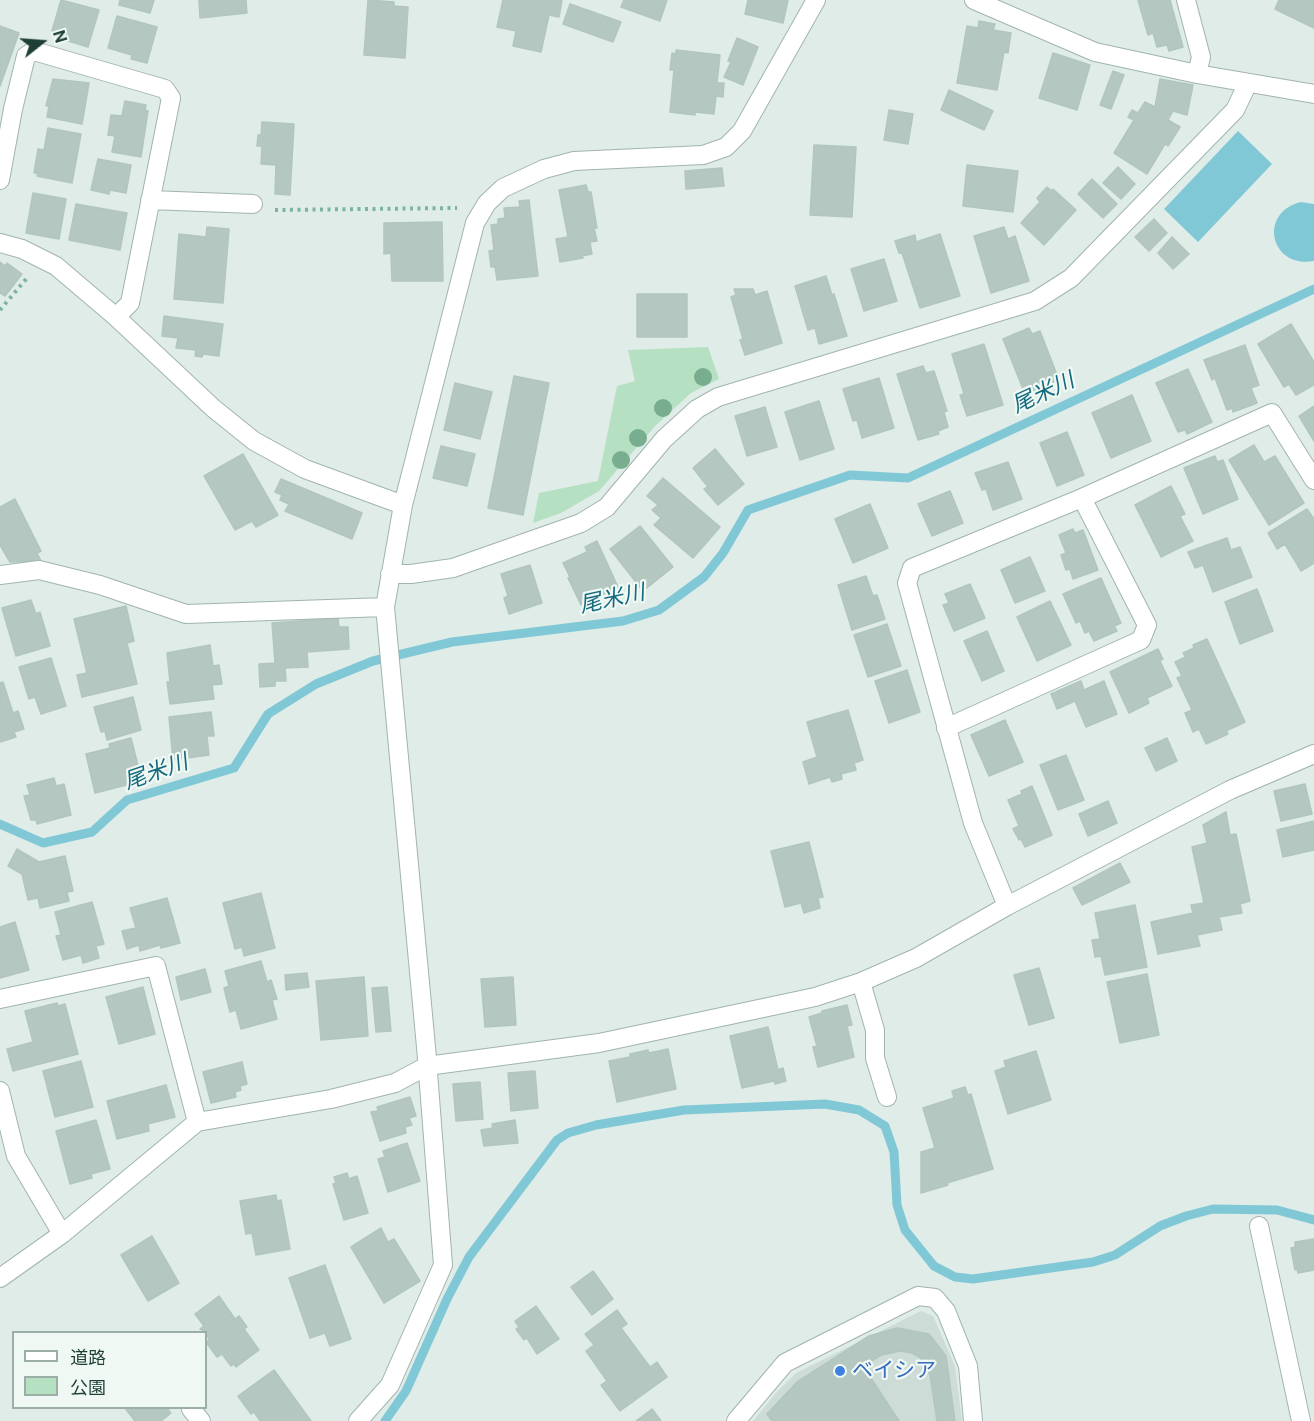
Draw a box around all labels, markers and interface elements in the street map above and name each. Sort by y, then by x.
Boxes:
north arrow [12,12,72,72]
text: N [49,28,71,45]
water label: 尾米川 [1008,367,1078,419]
water label: 尾米川 [577,579,647,619]
water label: 尾米川 [121,749,191,795]
legend [12,1331,207,1409]
text: 道路 [70,1347,106,1368]
place label: ベイシア [852,1358,936,1384]
marker: ベイシア [833,1364,847,1378]
text: 公園 [70,1377,106,1398]

